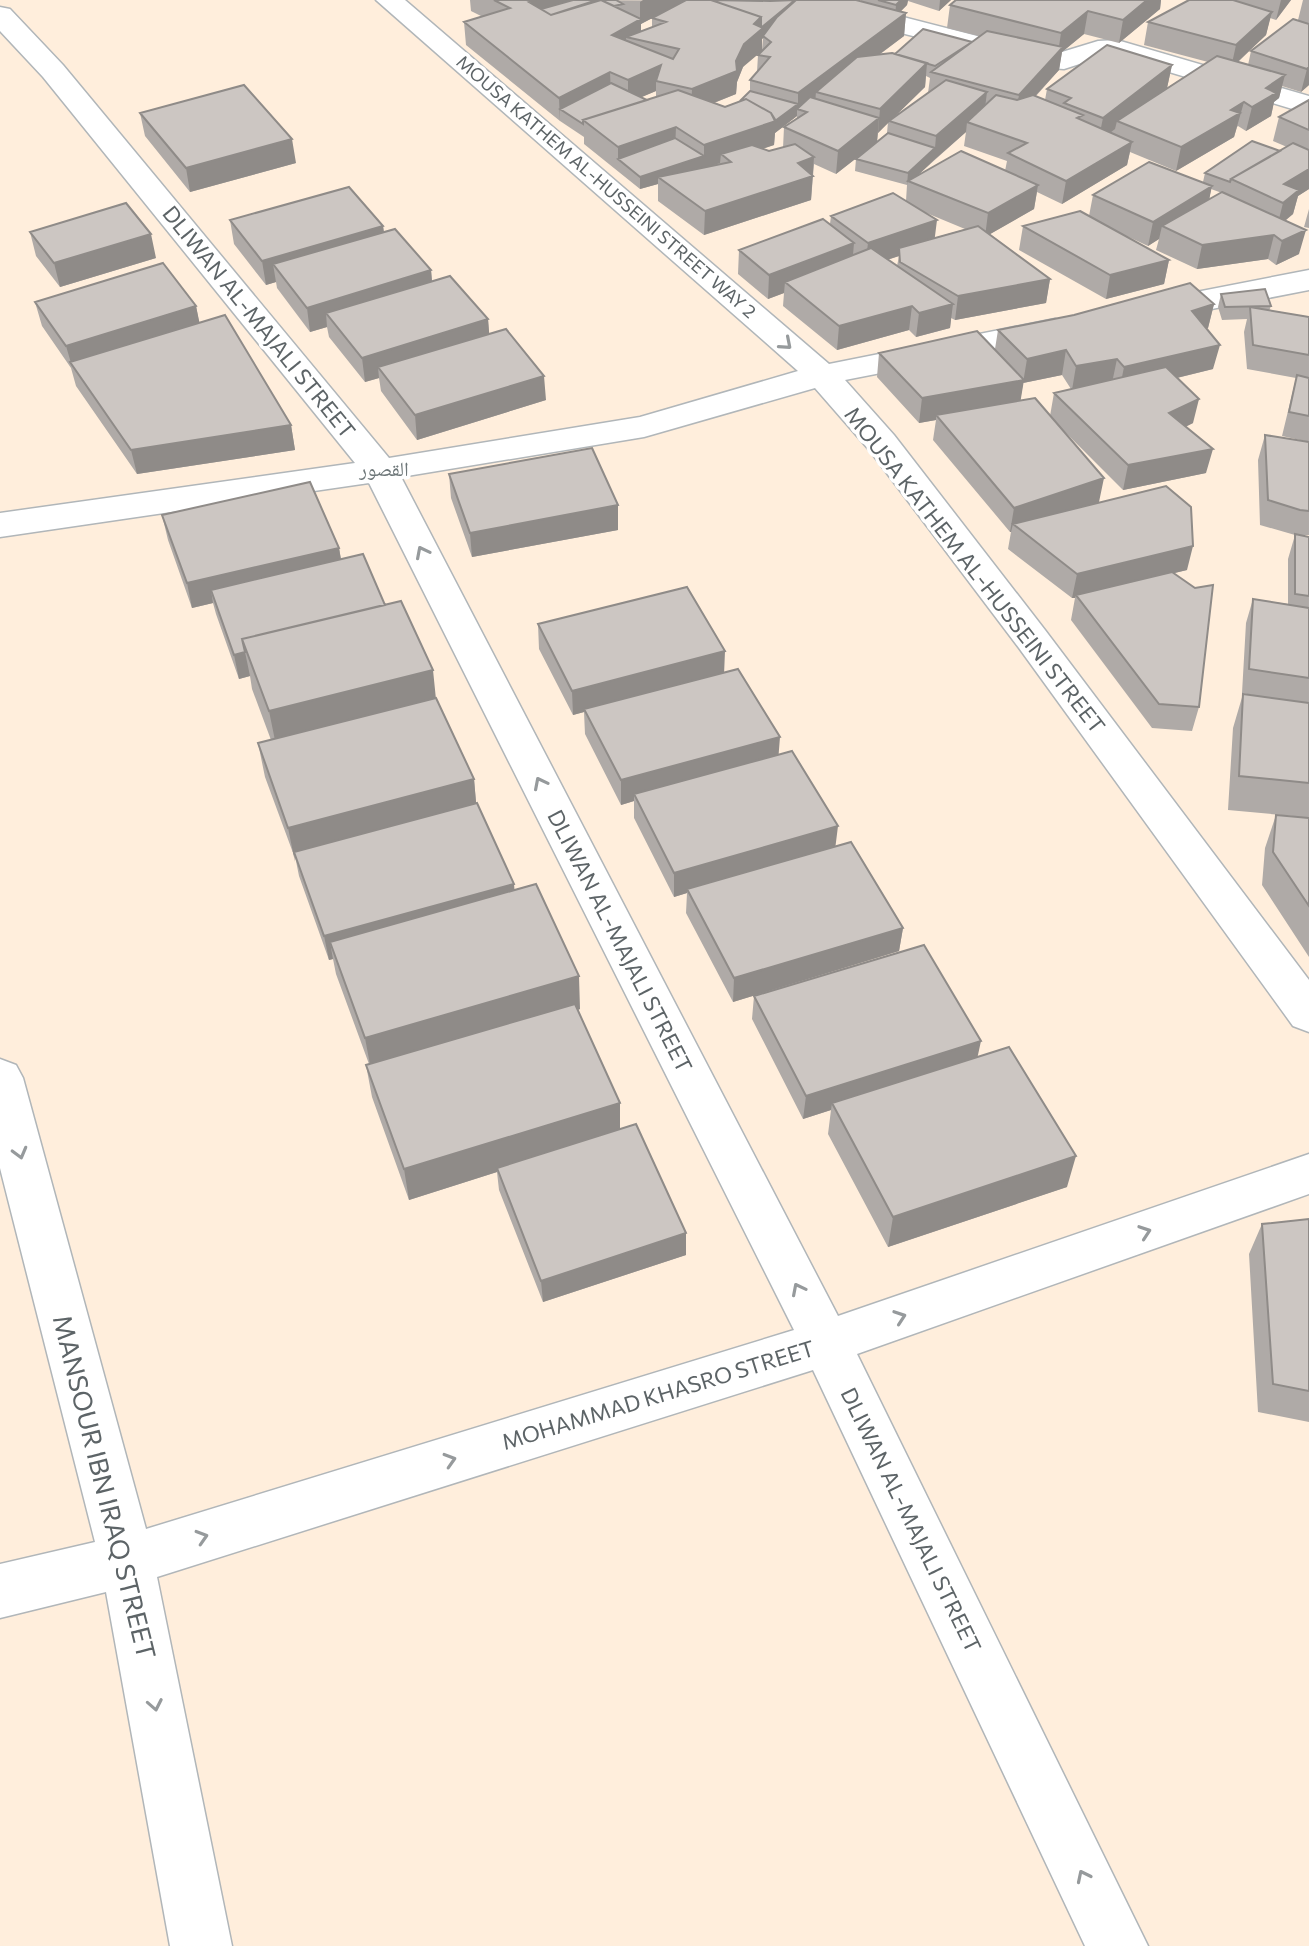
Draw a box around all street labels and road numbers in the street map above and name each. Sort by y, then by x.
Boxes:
street label: MOUSA KATHEM AL-HUSSEINI STREET WAY 2 [452,50,761,322]
street label: DLIWAN AL-MAJALI STREET [157,200,362,443]
street label: MOUSA KATHEM AL-HUSSEINI STREET [839,401,1111,738]
street label: DLIWAN AL-MAJALI STREET [542,805,699,1077]
street label: MANSOUR IBN IRAQ STREET [48,1311,163,1662]
street label: MOHAMMAD KHASRO STREET [498,1334,817,1455]
street label: DLIWAN AL-MAJALI STREET [835,1383,987,1657]

